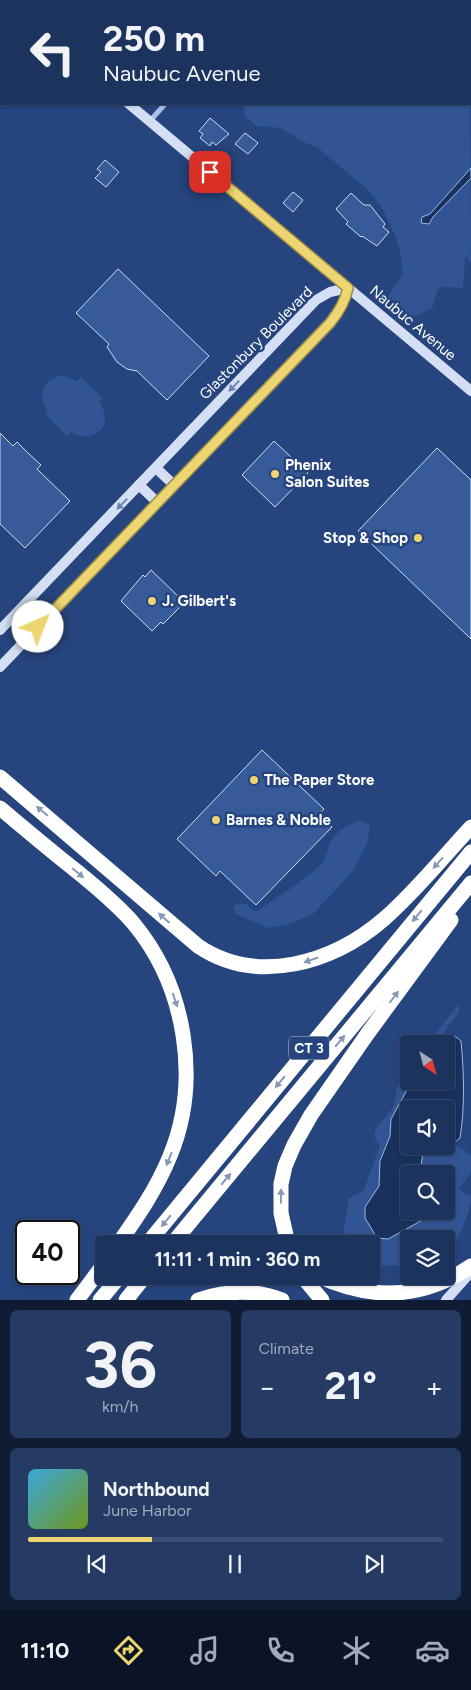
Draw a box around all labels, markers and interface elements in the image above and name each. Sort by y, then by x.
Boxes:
text: 250 m [103,18,205,60]
icon: left [20,20,85,85]
text: Naubuc Avenue [103,60,260,87]
pin [189,151,231,193]
icon: arrive [196,158,224,186]
street label: Naubuc Avenue [366,282,460,364]
street label: Glastonbury Boulevard [196,283,316,403]
one-way arrow [228,380,240,392]
place label: Phenix Salon Suites [285,456,369,491]
marker: Phenix Salon Suites [269,468,281,480]
one-way arrow [116,497,128,509]
place label: Stop & Shop [323,529,408,547]
marker: Stop & Shop [412,532,424,544]
place label: J. Gilbert's [162,592,236,610]
marker: J. Gilbert's [146,595,158,607]
position arrow [11,600,63,652]
place label: The Paper Store [264,771,375,789]
marker: The Paper Store [248,774,260,786]
one-way arrow [35,806,48,817]
place label: Barnes & Noble [226,811,331,829]
marker: Barnes & Noble [210,814,222,826]
one-way arrow [432,856,444,868]
one-way arrow [72,867,84,878]
one-way arrow [412,910,423,923]
one-way arrow [159,912,171,924]
one-way arrow [303,956,318,964]
one-way arrow [389,991,400,1004]
one-way arrow [171,993,179,1008]
one-way arrow [335,1034,346,1047]
north arrow [400,1035,455,1090]
map controls [400,1035,455,1285]
road number: CT 3 [289,1036,329,1060]
one-way arrow [275,1075,286,1088]
button: sound [400,1100,455,1155]
one-way arrow [164,1152,172,1166]
button: search [400,1165,455,1220]
one-way arrow [220,1173,231,1186]
one-way arrow [277,1187,285,1203]
one-way arrow [160,1214,171,1227]
speed limit sign: 40 [15,1220,80,1285]
button: layers [400,1230,455,1285]
text: 11:11 · 1 min · 360 m [155,1248,320,1271]
text: 36 [83,1325,157,1403]
text: Climate [259,1339,314,1358]
text: 21° [325,1363,377,1409]
text: − [259,1370,276,1404]
text: + [426,1370,443,1404]
text: km/h [102,1397,139,1416]
text: Northbound [103,1478,210,1501]
text: June Harbor [103,1501,191,1520]
icon: previous [83,1550,111,1578]
icon: pause [221,1550,249,1578]
icon: next [360,1550,388,1578]
icon: directions [111,1633,146,1668]
icon: music [187,1633,222,1668]
icon: phone [263,1633,298,1668]
icon: climate [339,1633,374,1668]
icon: car [415,1633,450,1668]
text: 11:10 [21,1637,69,1664]

